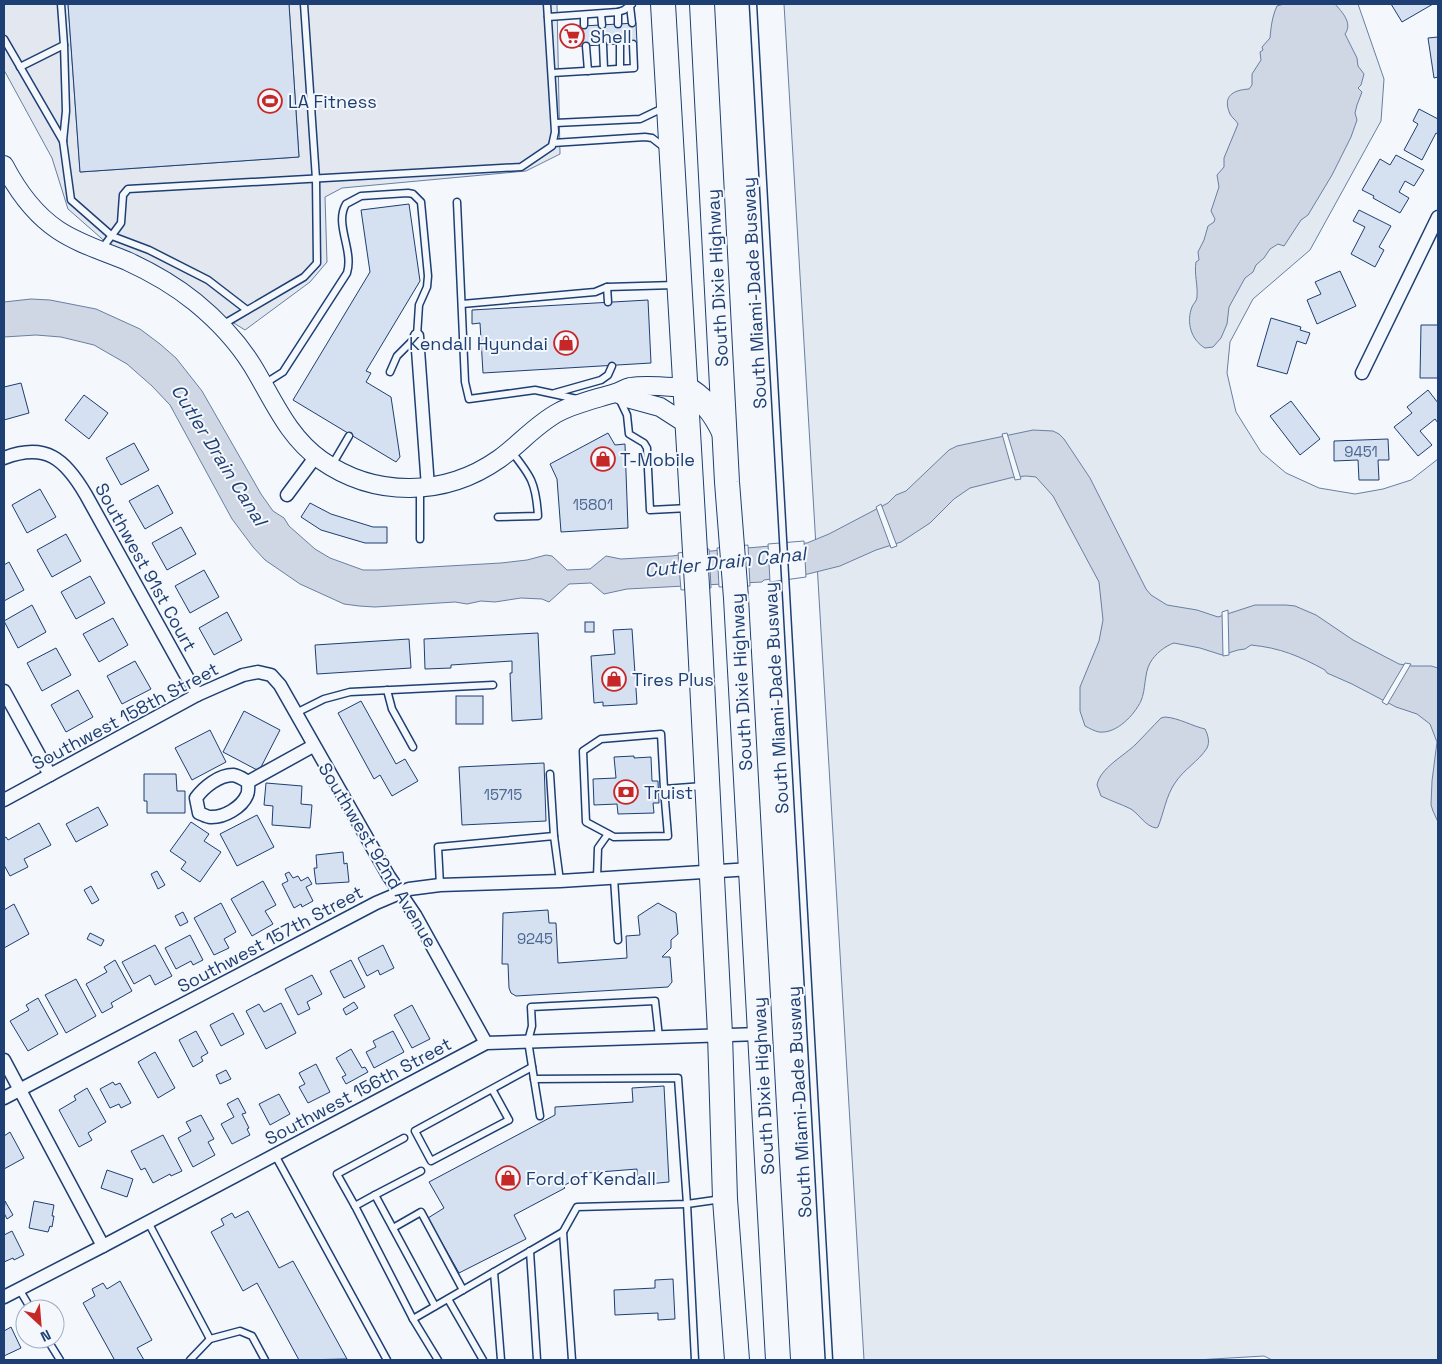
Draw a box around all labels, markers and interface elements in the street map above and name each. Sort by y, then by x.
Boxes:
supermarket icon: Shell [559,23,585,49]
place label: Shell [590,25,632,48]
sports icon: LA Fitness [257,88,283,114]
place label: LA Fitness [288,90,377,113]
street label: South Miami-Dade Busway [736,177,772,409]
street label: South Dixie Highway [701,189,733,367]
shop icon: Kendall Hyundai [553,330,579,356]
place label: Kendall Hyundai [409,332,548,355]
water label: Cutler Drain Canal [165,380,274,532]
house number: 9451 [1344,442,1378,461]
shop icon: T-Mobile [590,446,616,472]
place label: T-Mobile [620,448,695,471]
street label: Southwest 91st Court [90,479,202,655]
house number: 15801 [573,495,613,514]
water label: Cutler Drain Canal [643,541,809,583]
street label: South Miami-Dade Busway [758,582,794,814]
street label: South Dixie Highway [725,593,757,771]
street label: Southwest 158th Street [28,657,222,775]
shop icon: Tires Plus [601,666,627,692]
place label: Tires Plus [632,668,714,691]
street label: Southwest 92nd Avenue [314,758,442,952]
bank icon: Truist [613,779,639,805]
place label: Truist [644,781,693,804]
house number: 15715 [484,785,522,804]
street label: Southwest 157th Street [173,880,367,998]
house number: 9245 [517,929,553,948]
street label: South Miami-Dade Busway [781,986,817,1218]
street label: South Dixie Highway [747,997,779,1175]
street label: Southwest 156th Street [261,1032,455,1150]
shop icon: Ford of Kendall [495,1165,521,1191]
place label: Ford of Kendall [526,1167,656,1190]
north arrow [15,1299,65,1349]
text: N [38,1326,54,1346]

